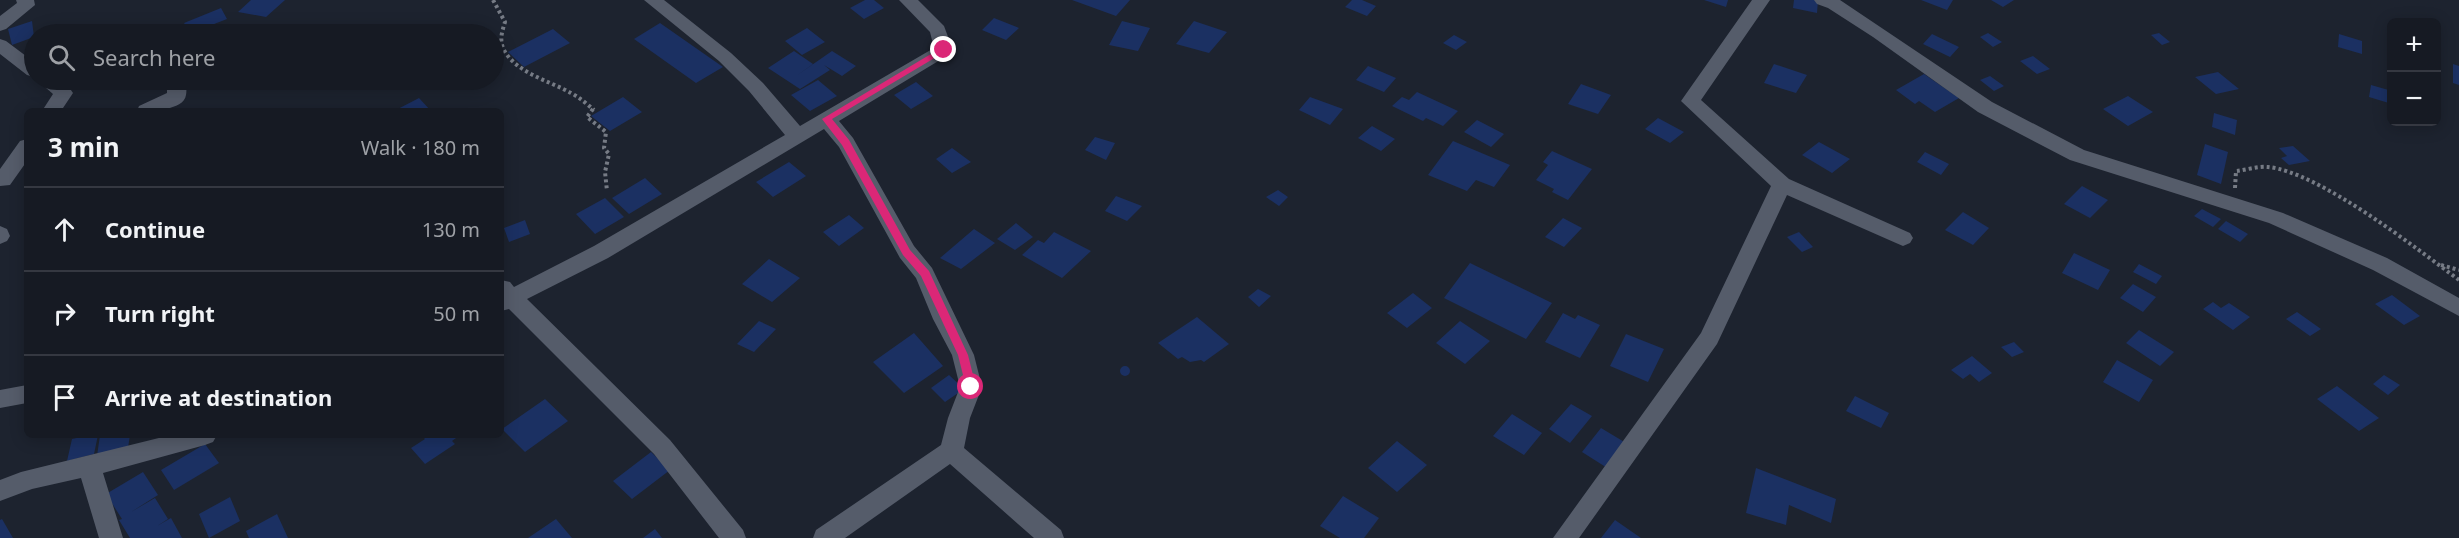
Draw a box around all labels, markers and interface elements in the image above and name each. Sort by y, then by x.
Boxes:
map controls [2387,18,2441,126]
button: + [2387,18,2441,72]
search box [24,24,504,90]
route end [930,36,956,62]
icon: search [45,41,78,74]
text: Search here [93,42,215,72]
button: − [2387,72,2441,126]
text: 3 min [48,129,120,165]
text: Walk · 180 m [361,134,480,161]
icon: ahead [48,213,81,246]
text: Continue [105,214,205,244]
text: 130 m [422,216,480,243]
icon: right [48,297,81,330]
text: Turn right [105,298,215,328]
text: 50 m [433,300,480,327]
route start [957,373,983,399]
icon: arrive [48,381,81,414]
text: Arrive at destination [105,382,332,412]

